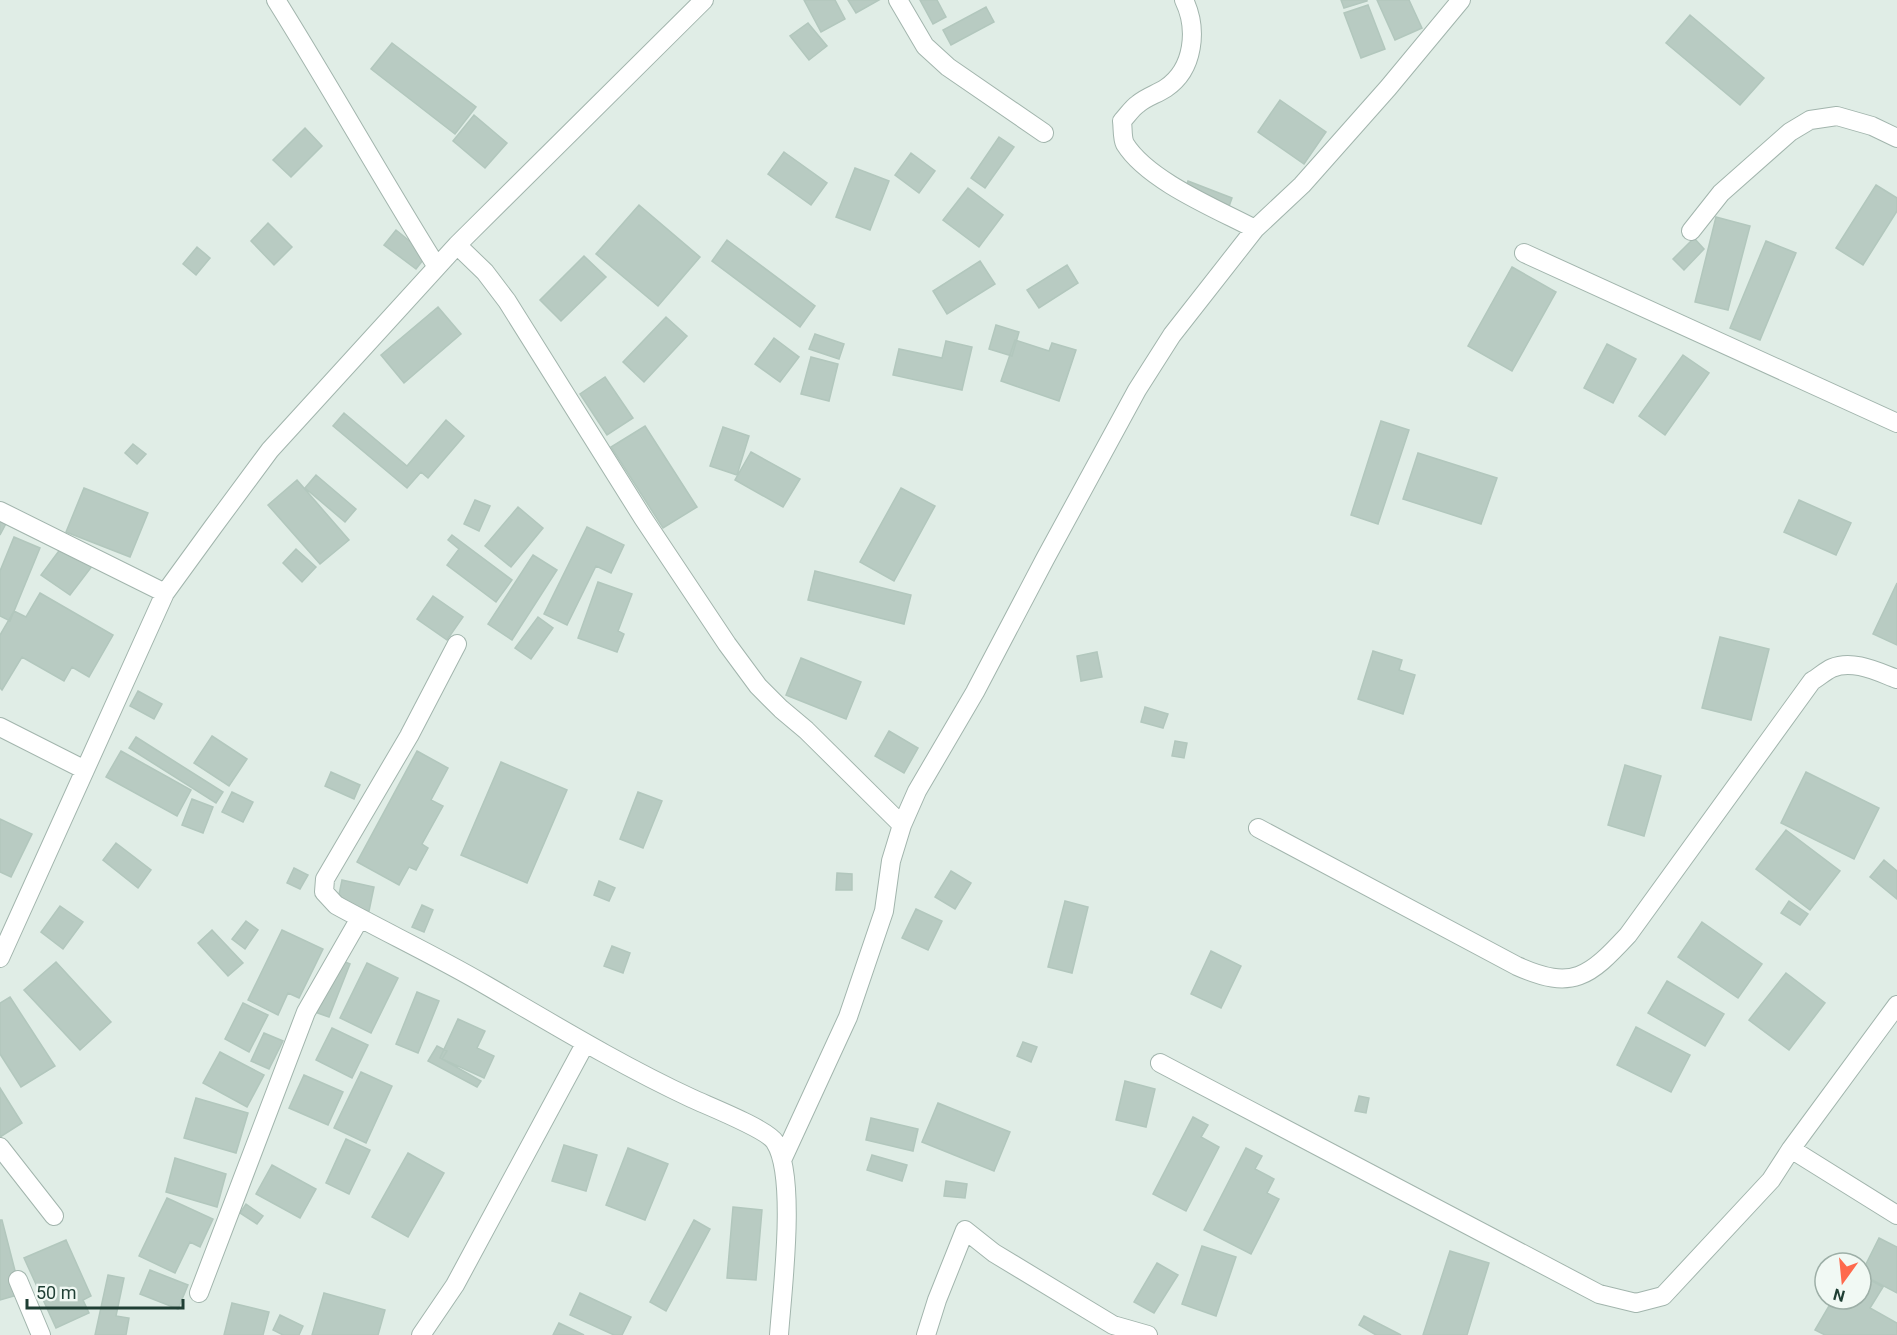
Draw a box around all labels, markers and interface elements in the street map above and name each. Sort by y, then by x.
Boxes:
north arrow [1813,1251,1873,1311]
scale bar [27,1272,183,1310]
text: 50 m [36,1282,76,1303]
text: N [1831,1284,1847,1306]

